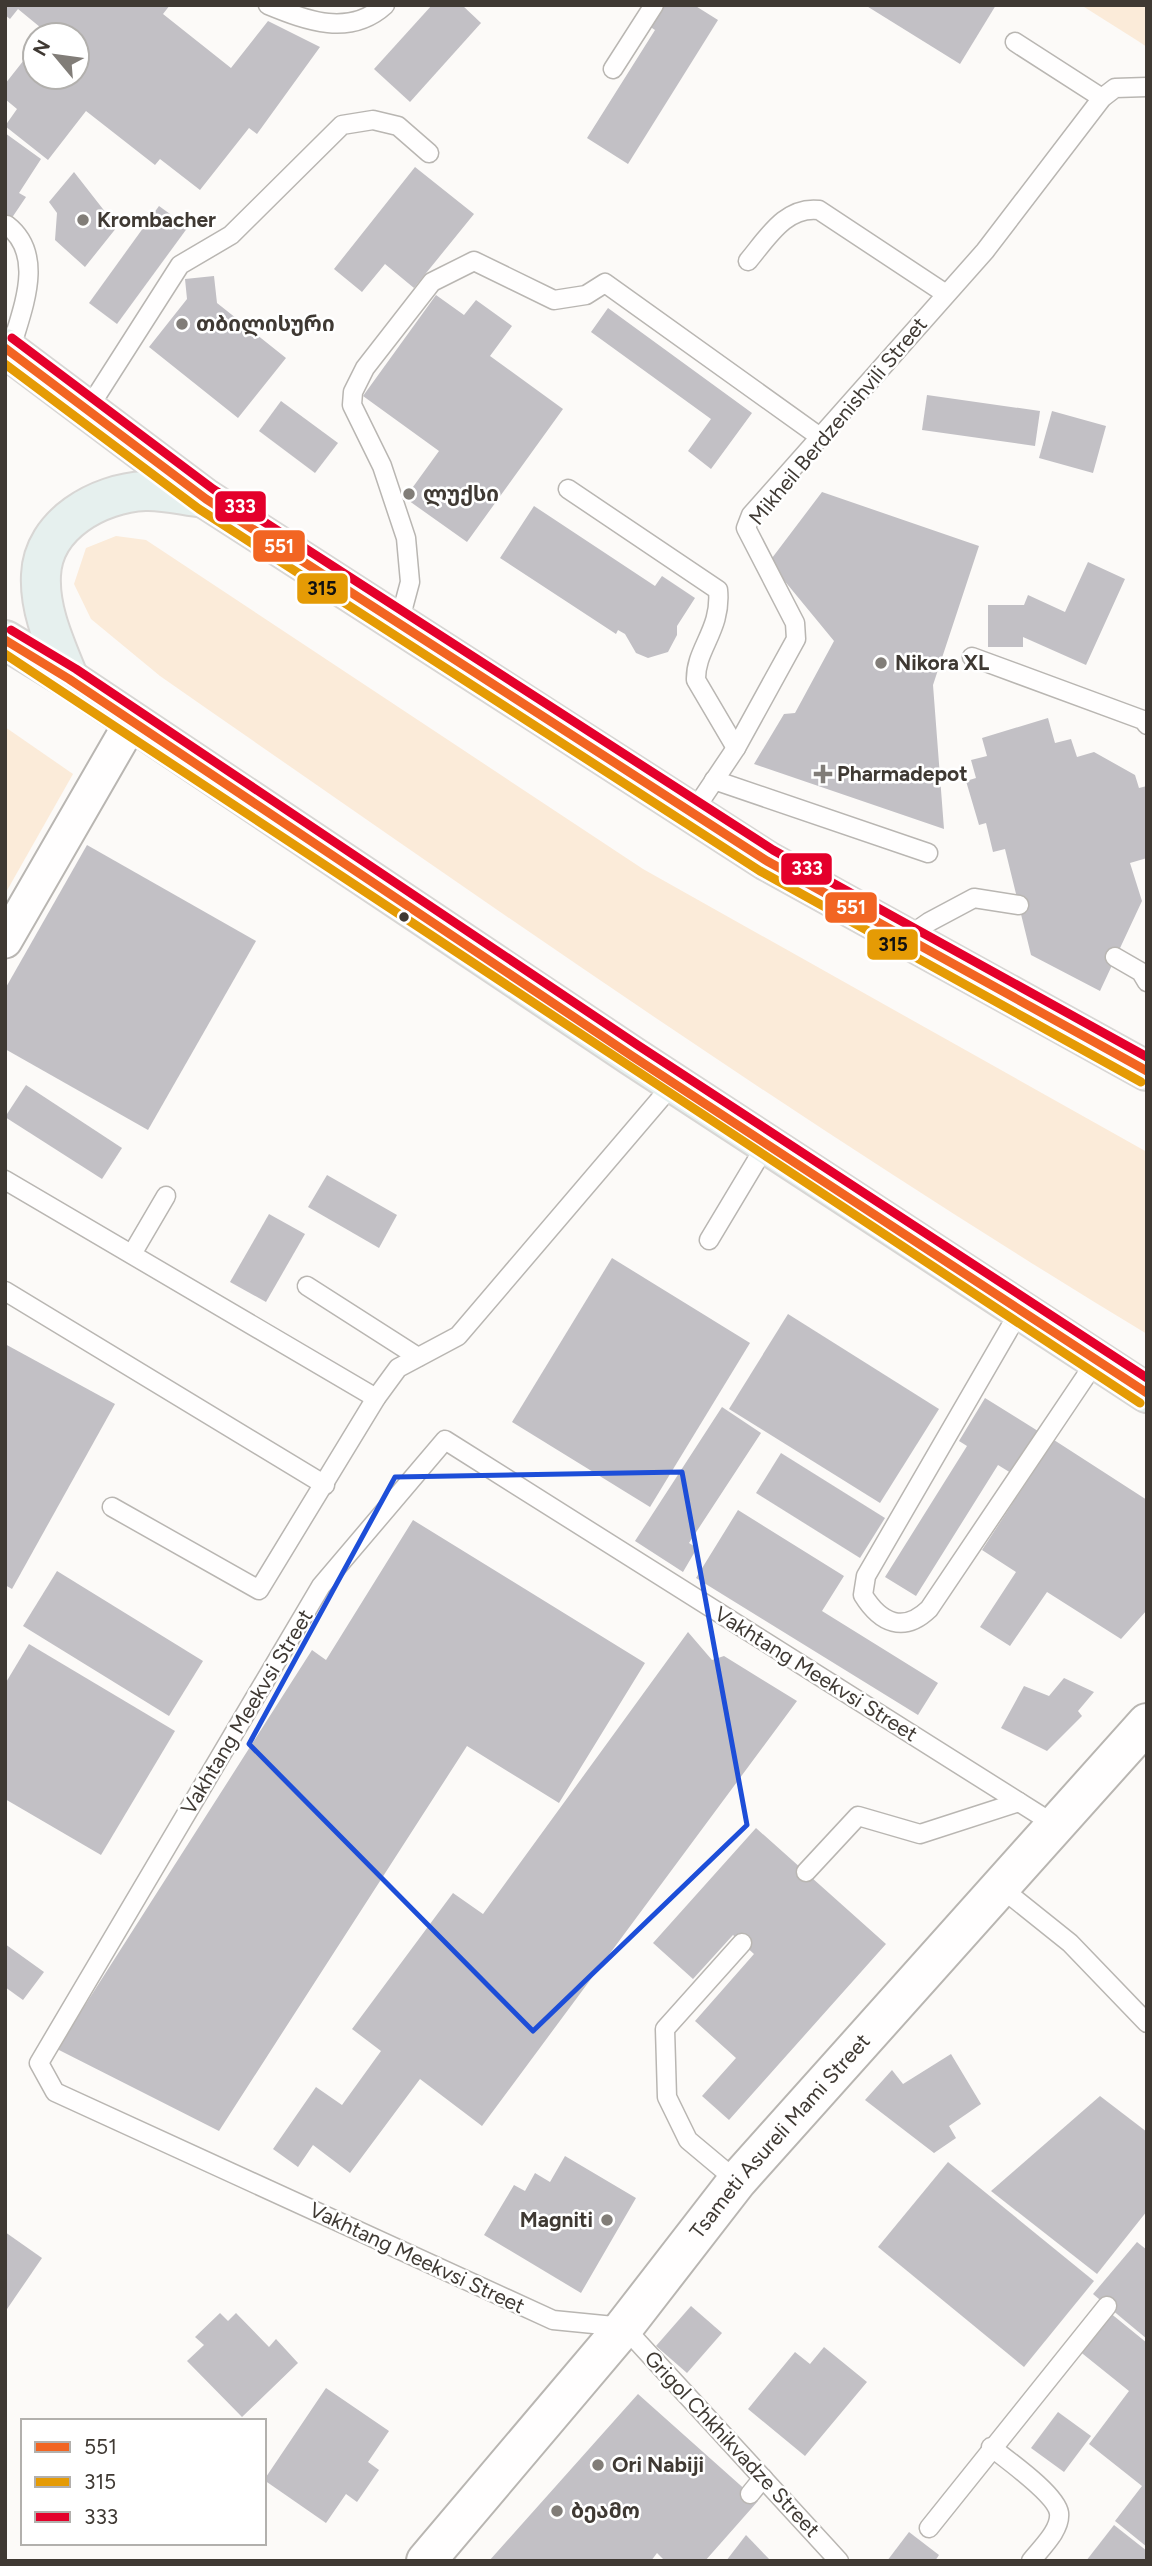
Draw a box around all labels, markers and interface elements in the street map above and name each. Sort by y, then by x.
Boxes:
north arrow [21,21,91,91]
text: N [28,36,55,60]
place label: Krombacher [97,207,216,232]
marker: Krombacher [75,212,91,228]
place label: თბილისური [196,311,335,337]
street label: Mikheil Berdzenishvili Street [743,312,932,530]
marker: თბილისური [174,316,190,332]
place label: ლუქსი [423,481,499,507]
marker: ლუქსი [401,486,417,502]
line badge: 333 [214,490,267,523]
text: 333 [224,495,256,518]
line badge: 551 [252,529,306,563]
text: 551 [264,535,294,558]
line badge: 315 [296,572,349,605]
text: 315 [307,577,337,600]
place label: Nikora XL [895,650,989,675]
marker: Nikora XL [873,655,889,671]
place label: Pharmadepot [837,761,968,786]
marker: Pharmadepot [815,766,831,782]
line badge: 333 [780,852,833,886]
text: 333 [791,857,823,880]
line badge: 551 [824,891,878,924]
text: 551 [836,896,866,919]
unlabelled marker [397,910,411,924]
line badge: 315 [866,928,919,961]
text: 315 [878,933,908,956]
street label: Vakhtang Meekvsi Street [710,1601,922,1746]
street label: Vakhtang Meekvsi Street [175,1605,318,1819]
street label: Tsameti Asureli Mami Street [684,2028,875,2243]
street label: Vakhtang Meekvsi Street [306,2197,529,2318]
place label: Magniti [520,2207,593,2232]
marker: Magniti [599,2212,615,2228]
street label: Grigol Chkhikvadze Street [639,2345,825,2542]
legend [21,2419,266,2545]
text: 551 [84,2434,117,2459]
place label: Ori Nabiji [612,2452,704,2477]
marker: Ori Nabiji [590,2457,606,2473]
text: 315 [84,2469,116,2494]
place label: ბეამო [571,2498,640,2523]
marker: ბეამო [549,2503,565,2519]
text: 333 [84,2504,118,2529]

